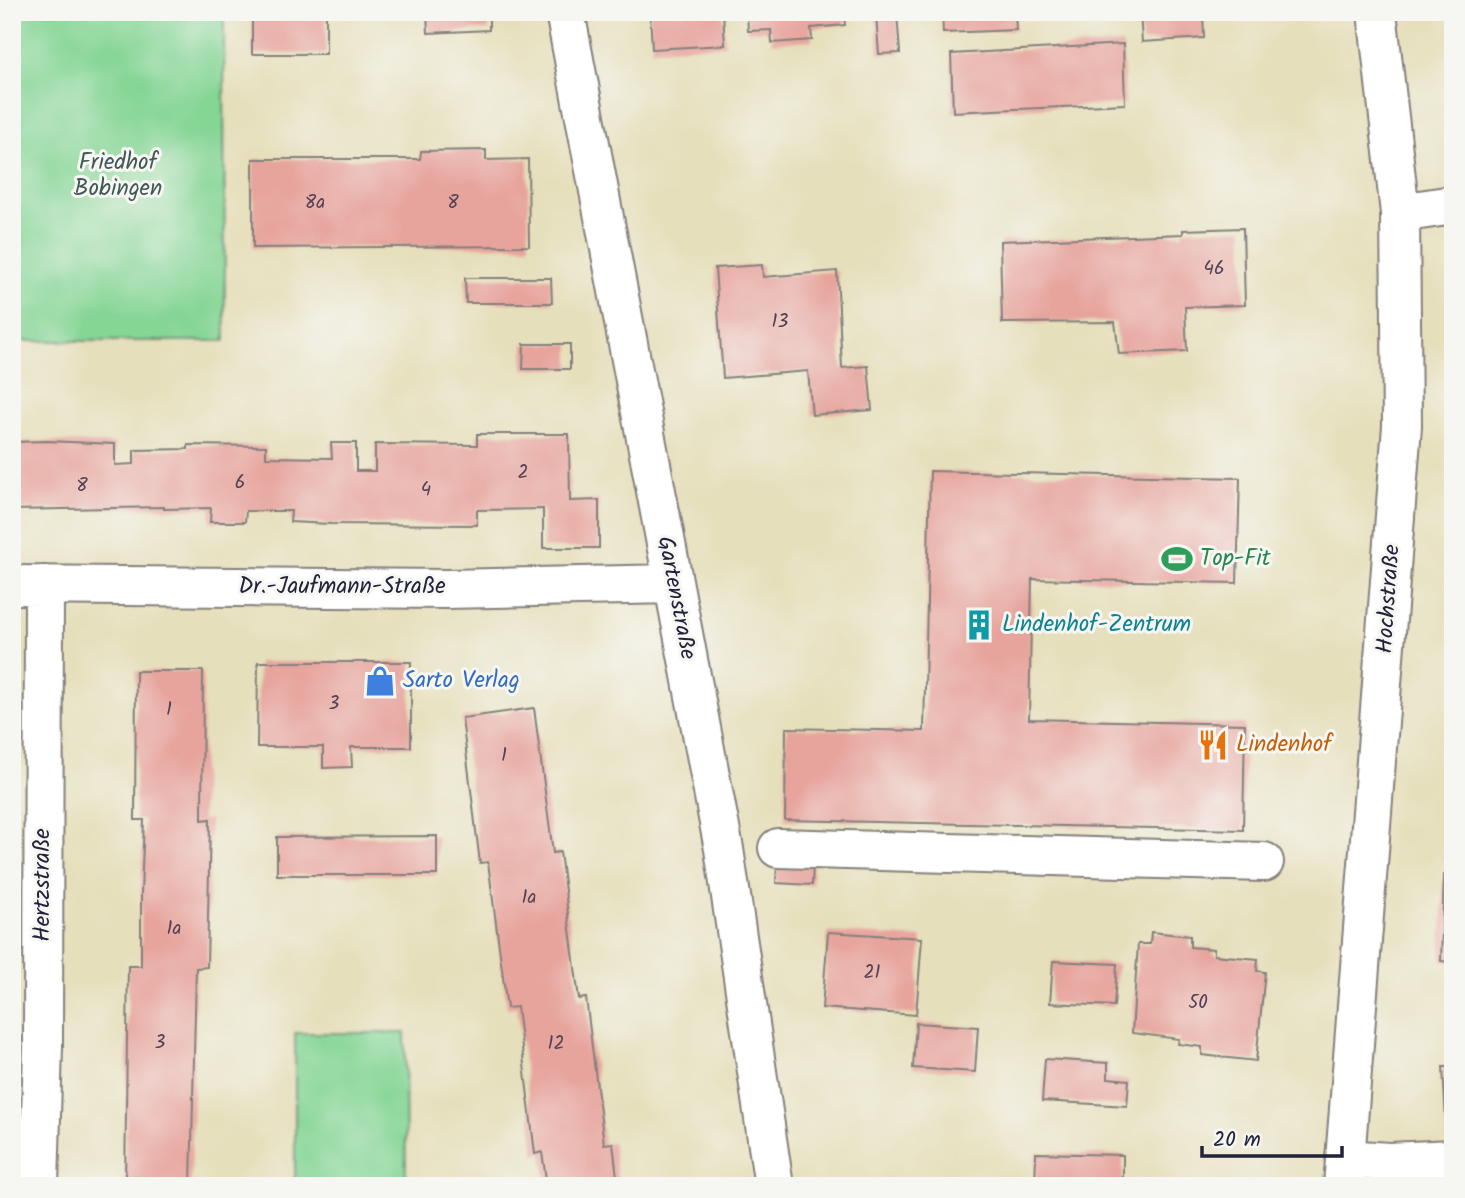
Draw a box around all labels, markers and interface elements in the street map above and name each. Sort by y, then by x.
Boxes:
park label: Friedhof Bobingen [74,145,162,207]
house number: 8a [305,188,325,218]
house number: 8 [447,188,459,218]
house number: 46 [1203,254,1225,284]
house number: 13 [772,307,789,337]
house number: 2 [517,458,529,488]
house number: 6 [235,468,245,498]
house number: 8 [76,471,88,501]
house number: 4 [421,475,431,505]
street label: Gartenstraße [646,533,706,663]
place label: Top-Fit [1200,541,1272,577]
sports icon: Top-Fit [1160,542,1194,576]
street label: Hochstraße [1367,543,1411,655]
street label: Dr.-Jaufmann-Straße [238,569,446,605]
place label: Lindenhof-Zentrum [1002,607,1191,643]
building icon: Lindenhof-Zentrum [962,608,996,642]
place label: Sarto Verlag [403,663,520,699]
shop icon: Sarto Verlag [363,664,397,698]
house number: 3 [329,689,340,719]
house number: 1 [166,695,172,725]
place label: Lindenhof [1236,727,1334,763]
restaurant icon: Lindenhof [1196,728,1230,762]
house number: 1 [501,741,507,771]
street label: Hertzstraße [25,828,61,942]
house number: 1a [522,883,536,913]
house number: 1a [167,914,181,944]
house number: 21 [863,958,881,988]
house number: 50 [1188,988,1208,1018]
house number: 3 [155,1028,166,1058]
house number: 12 [547,1029,565,1059]
scale bar [1202,1114,1342,1158]
text: 20 m [1213,1124,1261,1157]

